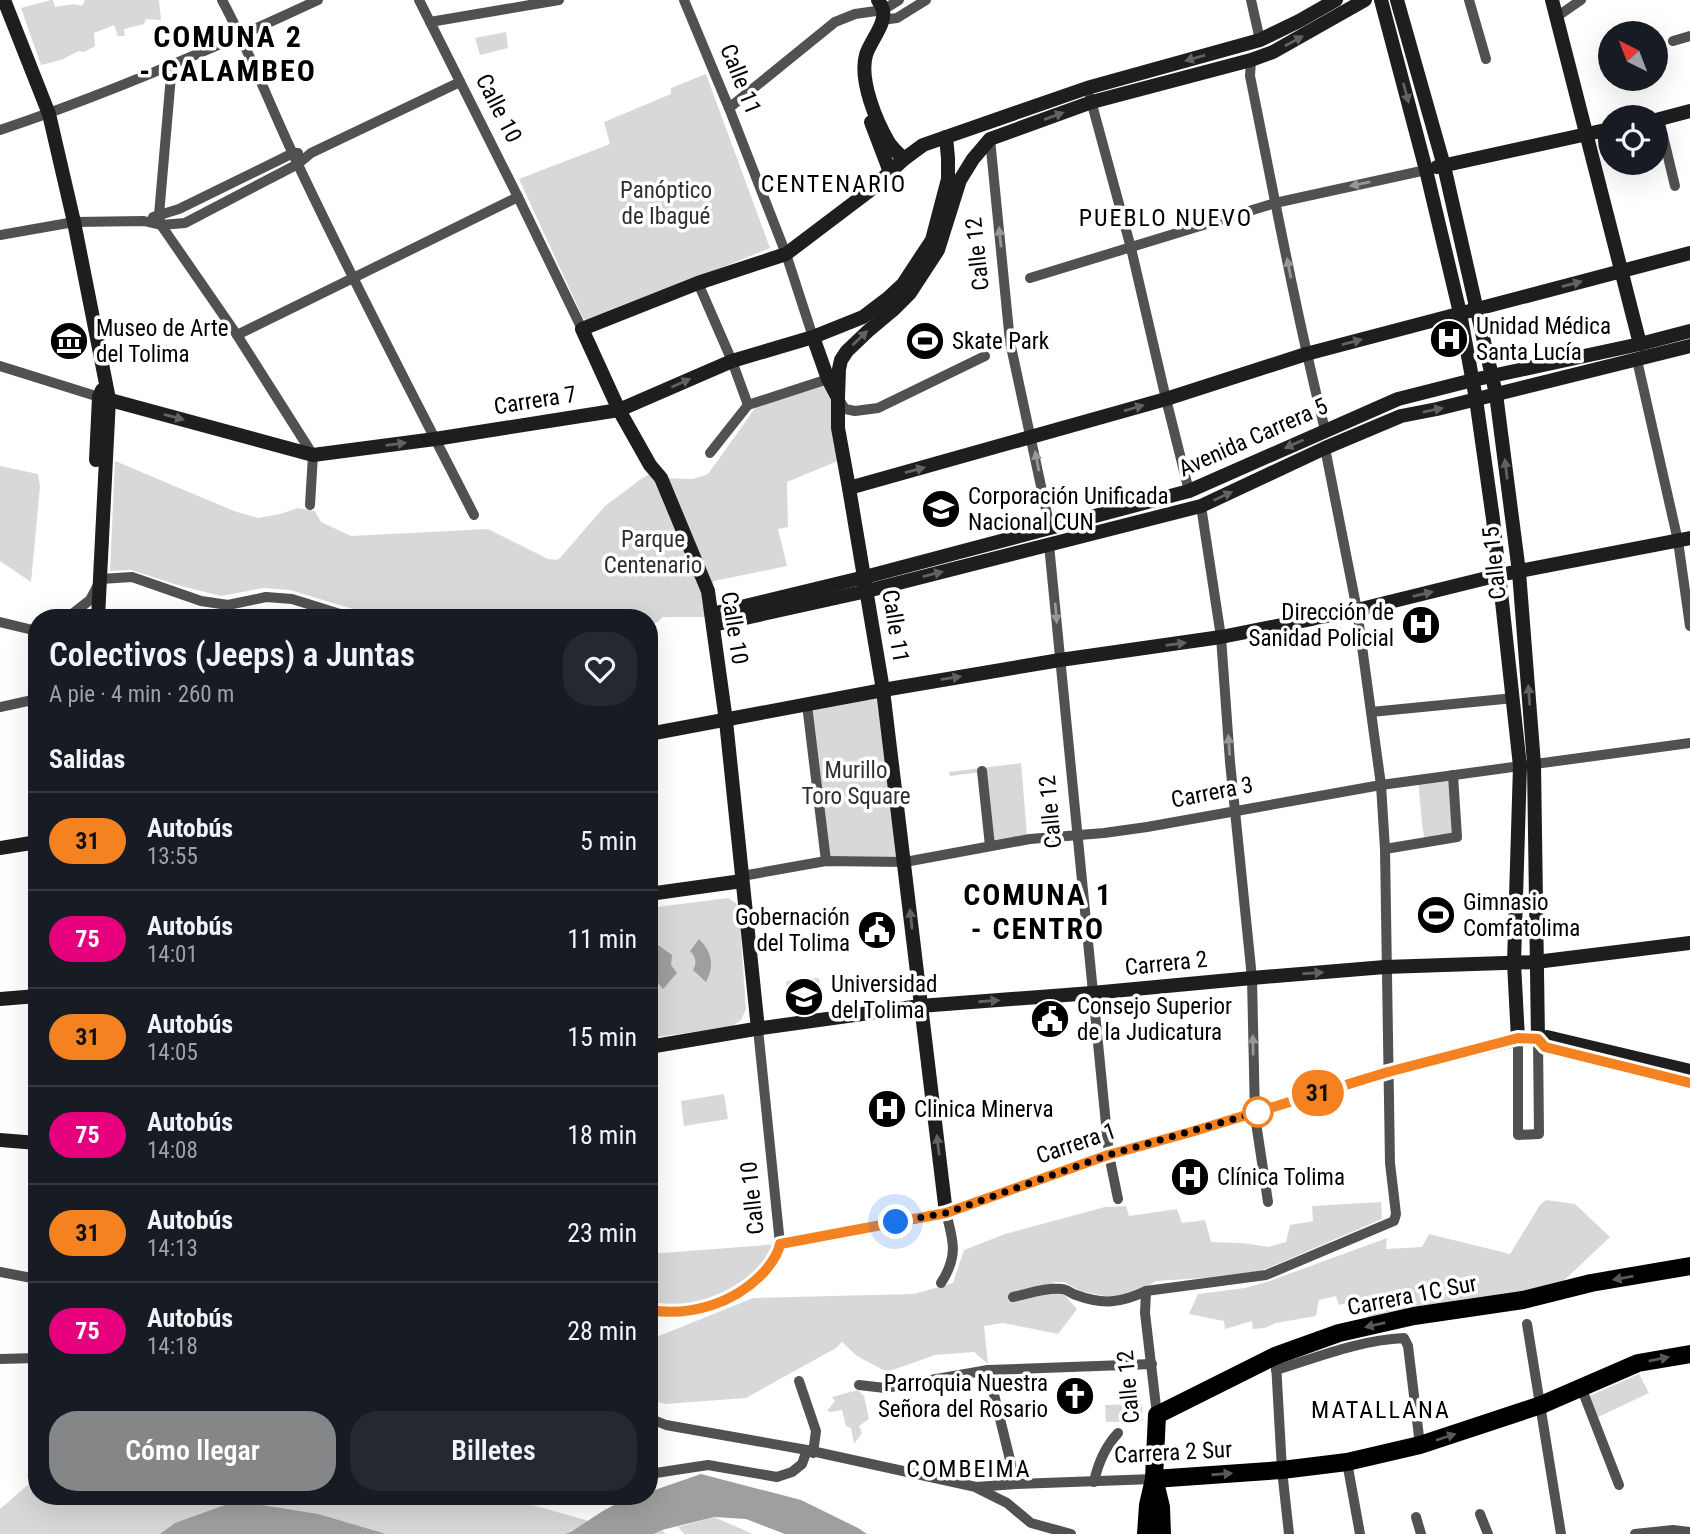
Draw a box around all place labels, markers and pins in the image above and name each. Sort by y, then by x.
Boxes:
place label: Unidad Médica Santa Lucía [1476,313,1611,366]
place label: Museo de Arte del Tolima [96,315,228,368]
hospital icon: Unidad Médica Santa Lucía [1428,318,1470,360]
museum icon: Museo de Arte del Tolima [48,320,90,362]
sports icon: Skate Park [904,320,946,362]
place label: Skate Park [952,328,1050,355]
place label: Corporación Unificada Nacional CUN [968,483,1169,536]
school or university icon: Corporación Unificada Nacional CUN [920,488,962,530]
place label: Dirección de Sanidad Policial [1249,599,1394,652]
hospital icon: Dirección de Sanidad Policial [1400,604,1442,646]
place label: Gimnasio Comfatolima [1463,889,1580,942]
sports icon: Gimnasio Comfatolima [1415,894,1457,936]
place label: Gobernación del Tolima [735,904,850,957]
public building icon: Gobernación del Tolima [856,909,898,951]
place label: Universidad del Tolima [831,971,937,1024]
school or university icon: Universidad del Tolima [783,976,825,1018]
place label: Consejo Superior de la Judicatura [1077,993,1232,1046]
public building icon: Consejo Superior de la Judicatura [1029,998,1071,1040]
hospital icon: Clinica Minerva [866,1088,908,1130]
place label: Clinica Minerva [914,1096,1053,1123]
unlabelled marker [1243,1097,1273,1127]
hospital icon: Clínica Tolima [1169,1156,1211,1198]
place label: Clínica Tolima [1217,1164,1345,1191]
place label: Parroquia Nuestra Señora del Rosario [878,1370,1048,1423]
church icon: Parroquia Nuestra Señora del Rosario [1054,1375,1096,1417]

